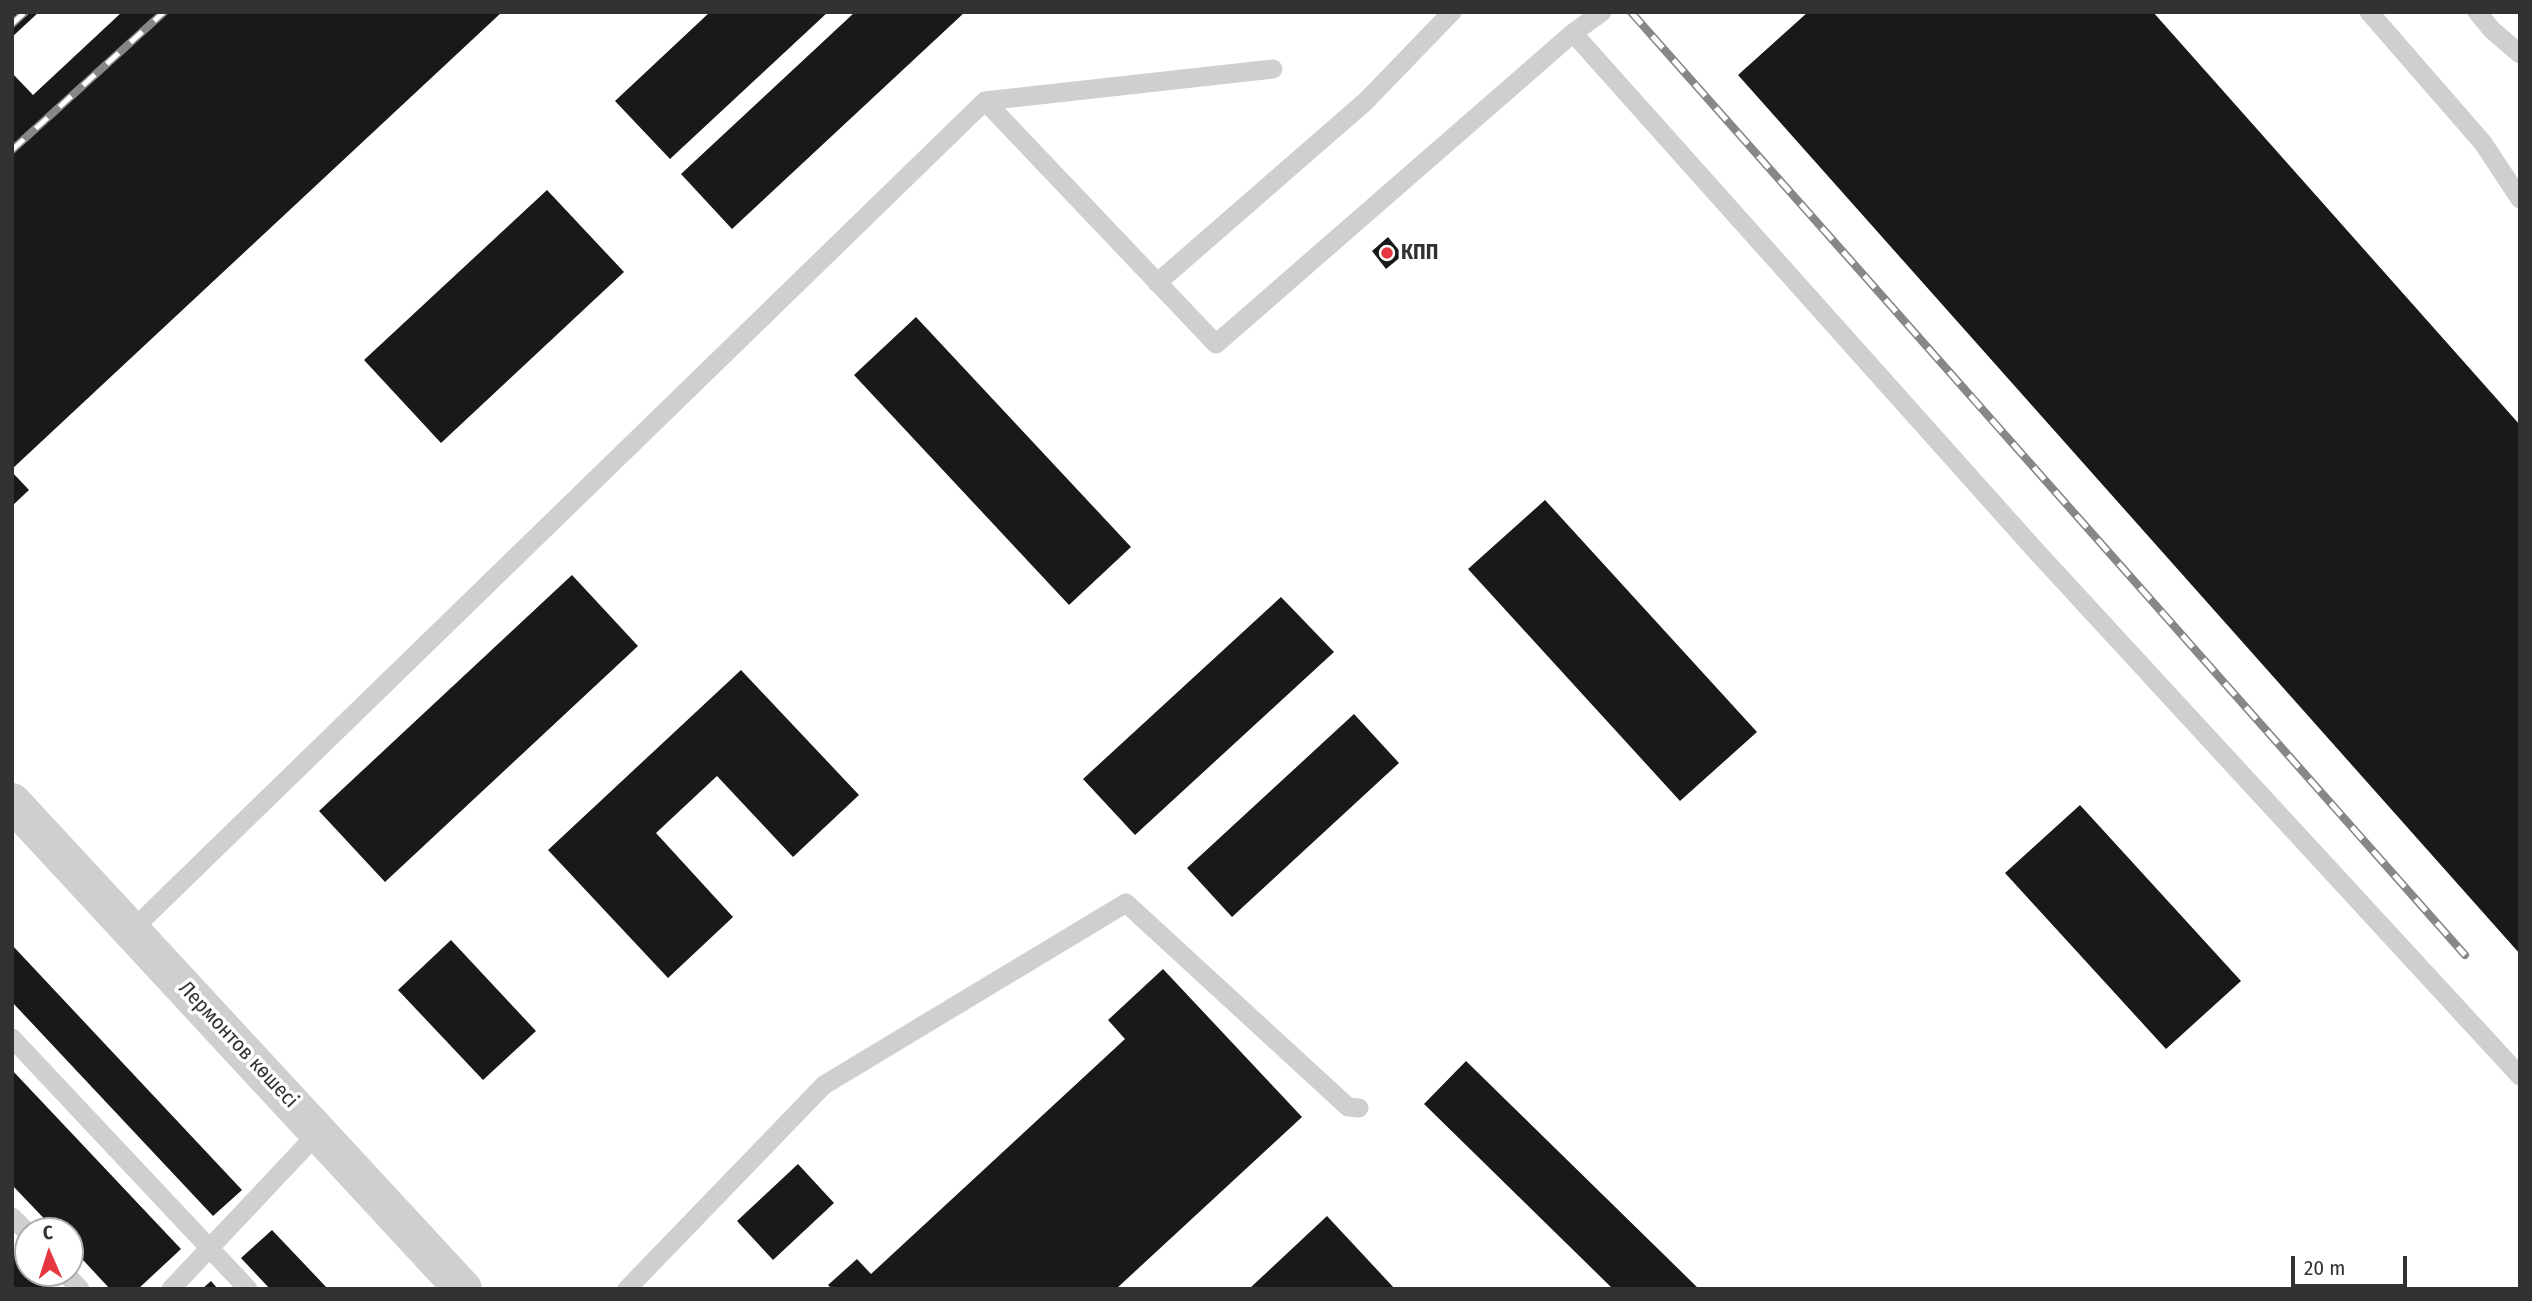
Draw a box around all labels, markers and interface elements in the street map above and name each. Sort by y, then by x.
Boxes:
place label: КПП [1401,240,1438,266]
marker: КПП [1379,245,1395,261]
street label: Лермонтов көшесі [173,977,303,1113]
north arrow [14,1217,84,1287]
text: С [42,1221,54,1244]
scale bar [2294,1242,2410,1286]
text: 20 m [2304,1255,2345,1281]

